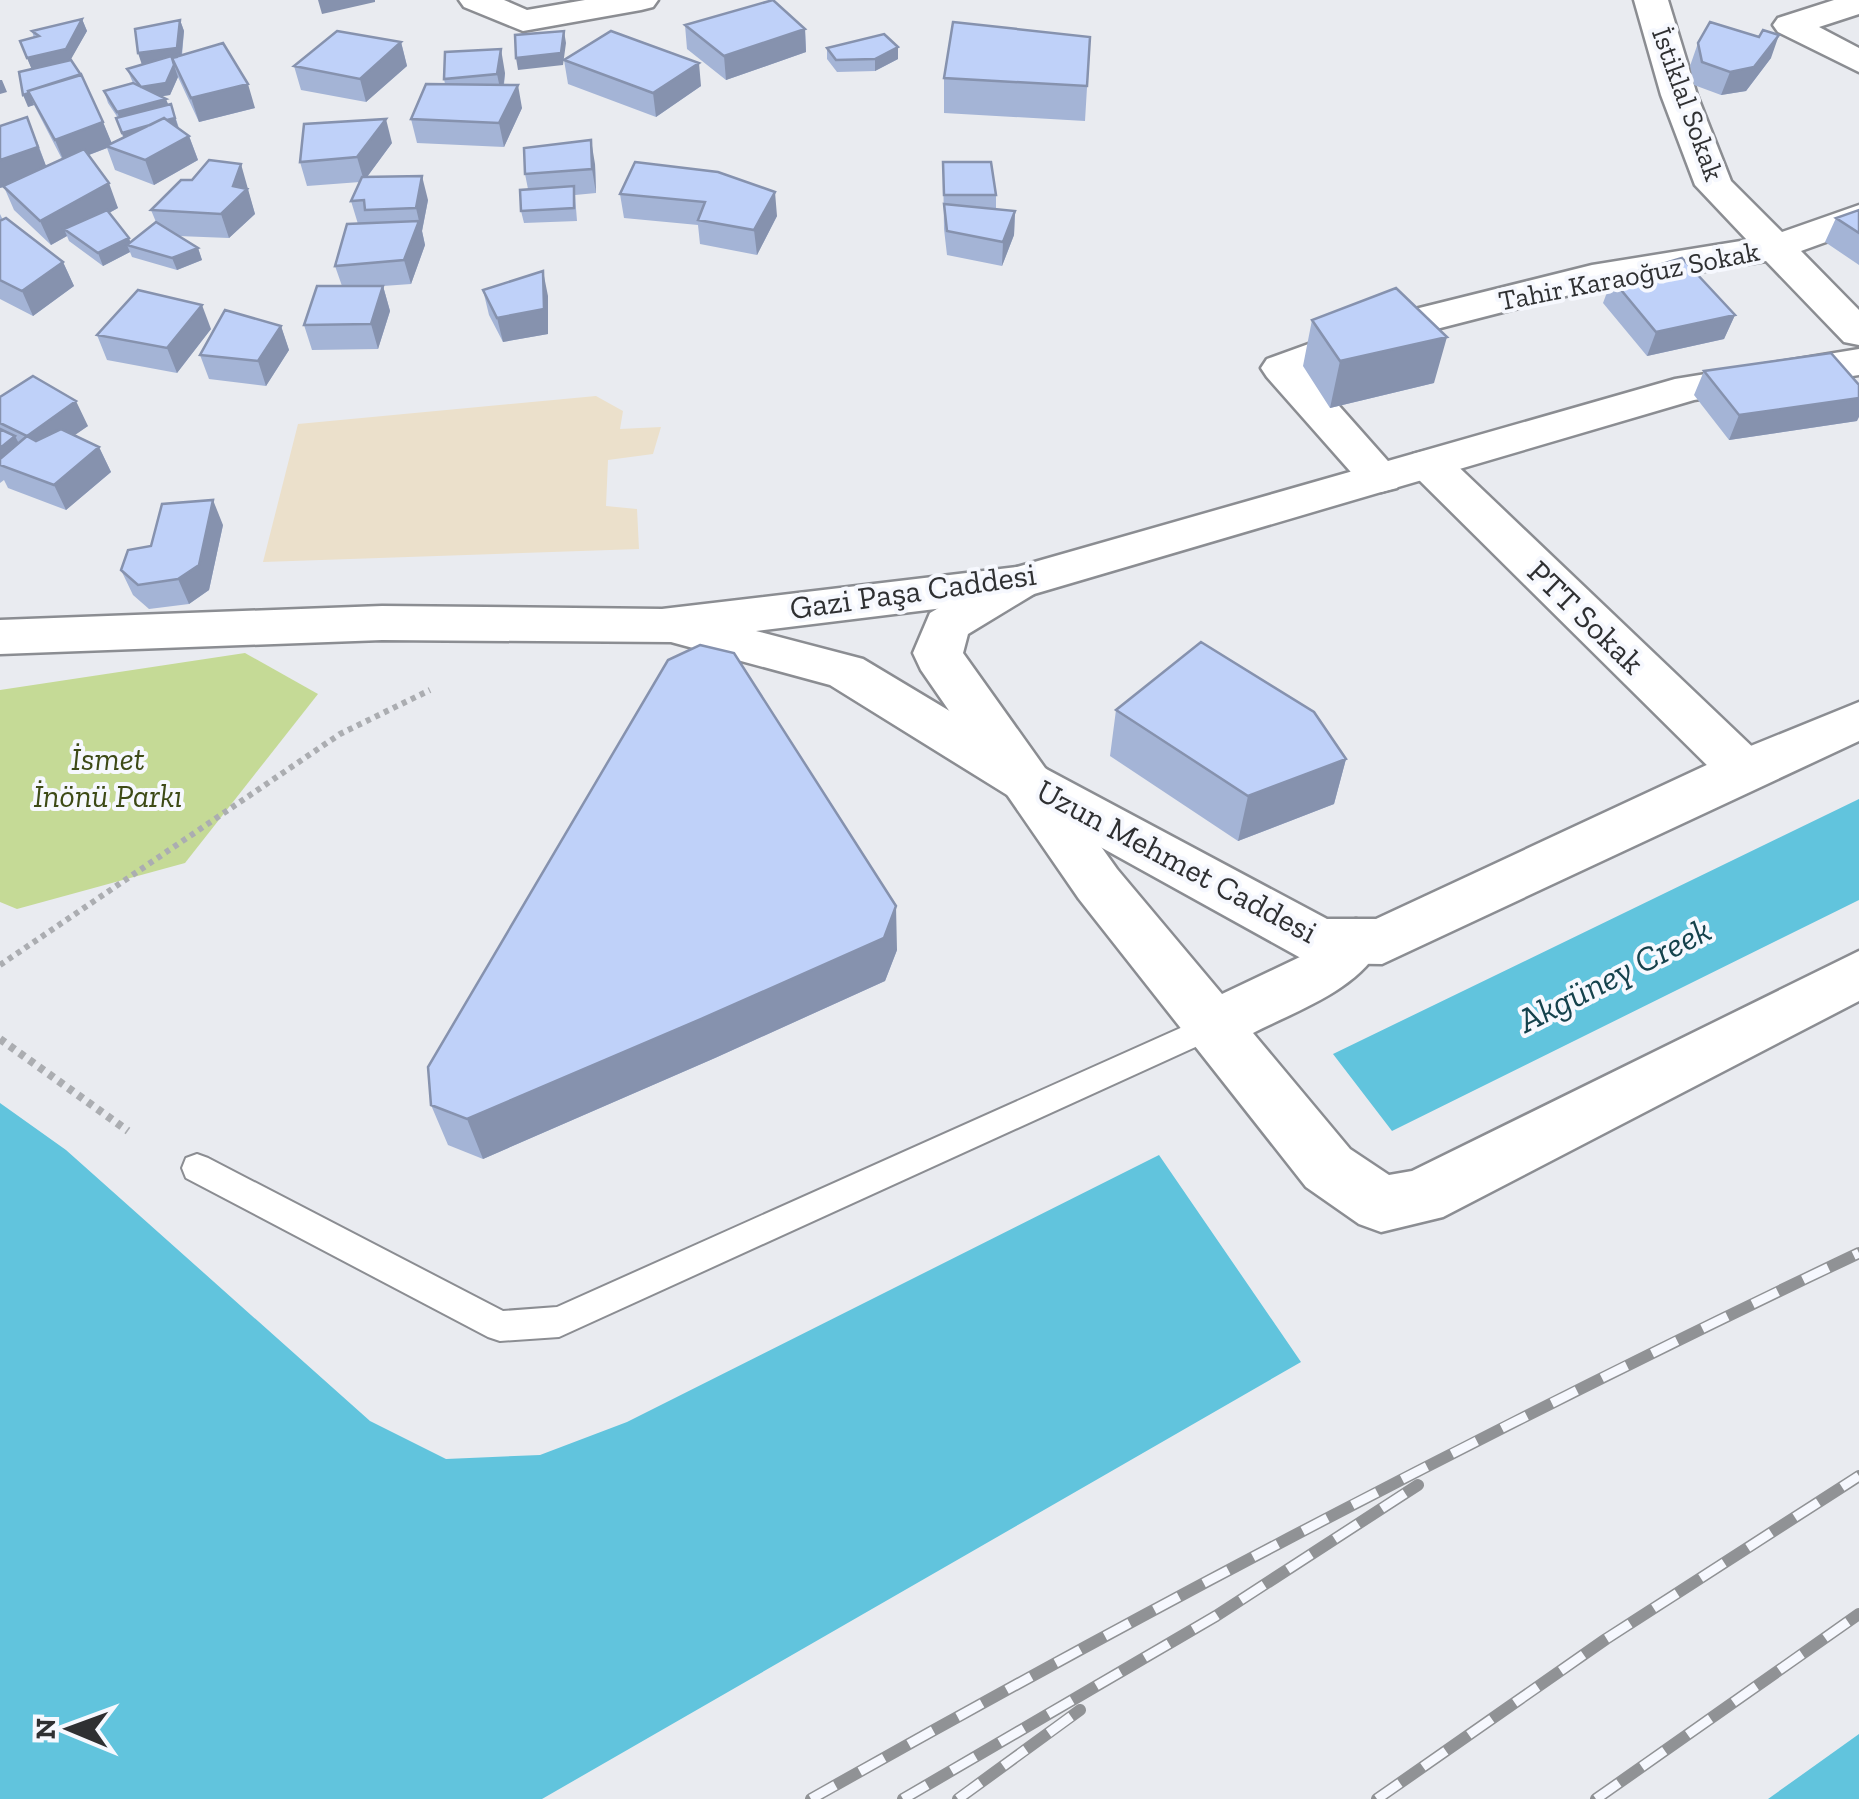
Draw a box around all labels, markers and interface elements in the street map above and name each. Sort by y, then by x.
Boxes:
street label: İstiklal Sokak [1645,23,1731,185]
street label: Tahir Karaoğuz Sokak [1496,234,1763,317]
street label: PTT Sokak [1520,552,1652,682]
street label: Gazi Paşa Caddesi [787,555,1039,627]
park label: İsmet İnönü Parkı [34,740,182,815]
street label: Uzun Mehmet Caddesi [1030,771,1324,951]
water label: Akgüney Creek [1510,908,1718,1042]
north arrow [20,1679,120,1779]
text: N [29,1718,62,1739]

